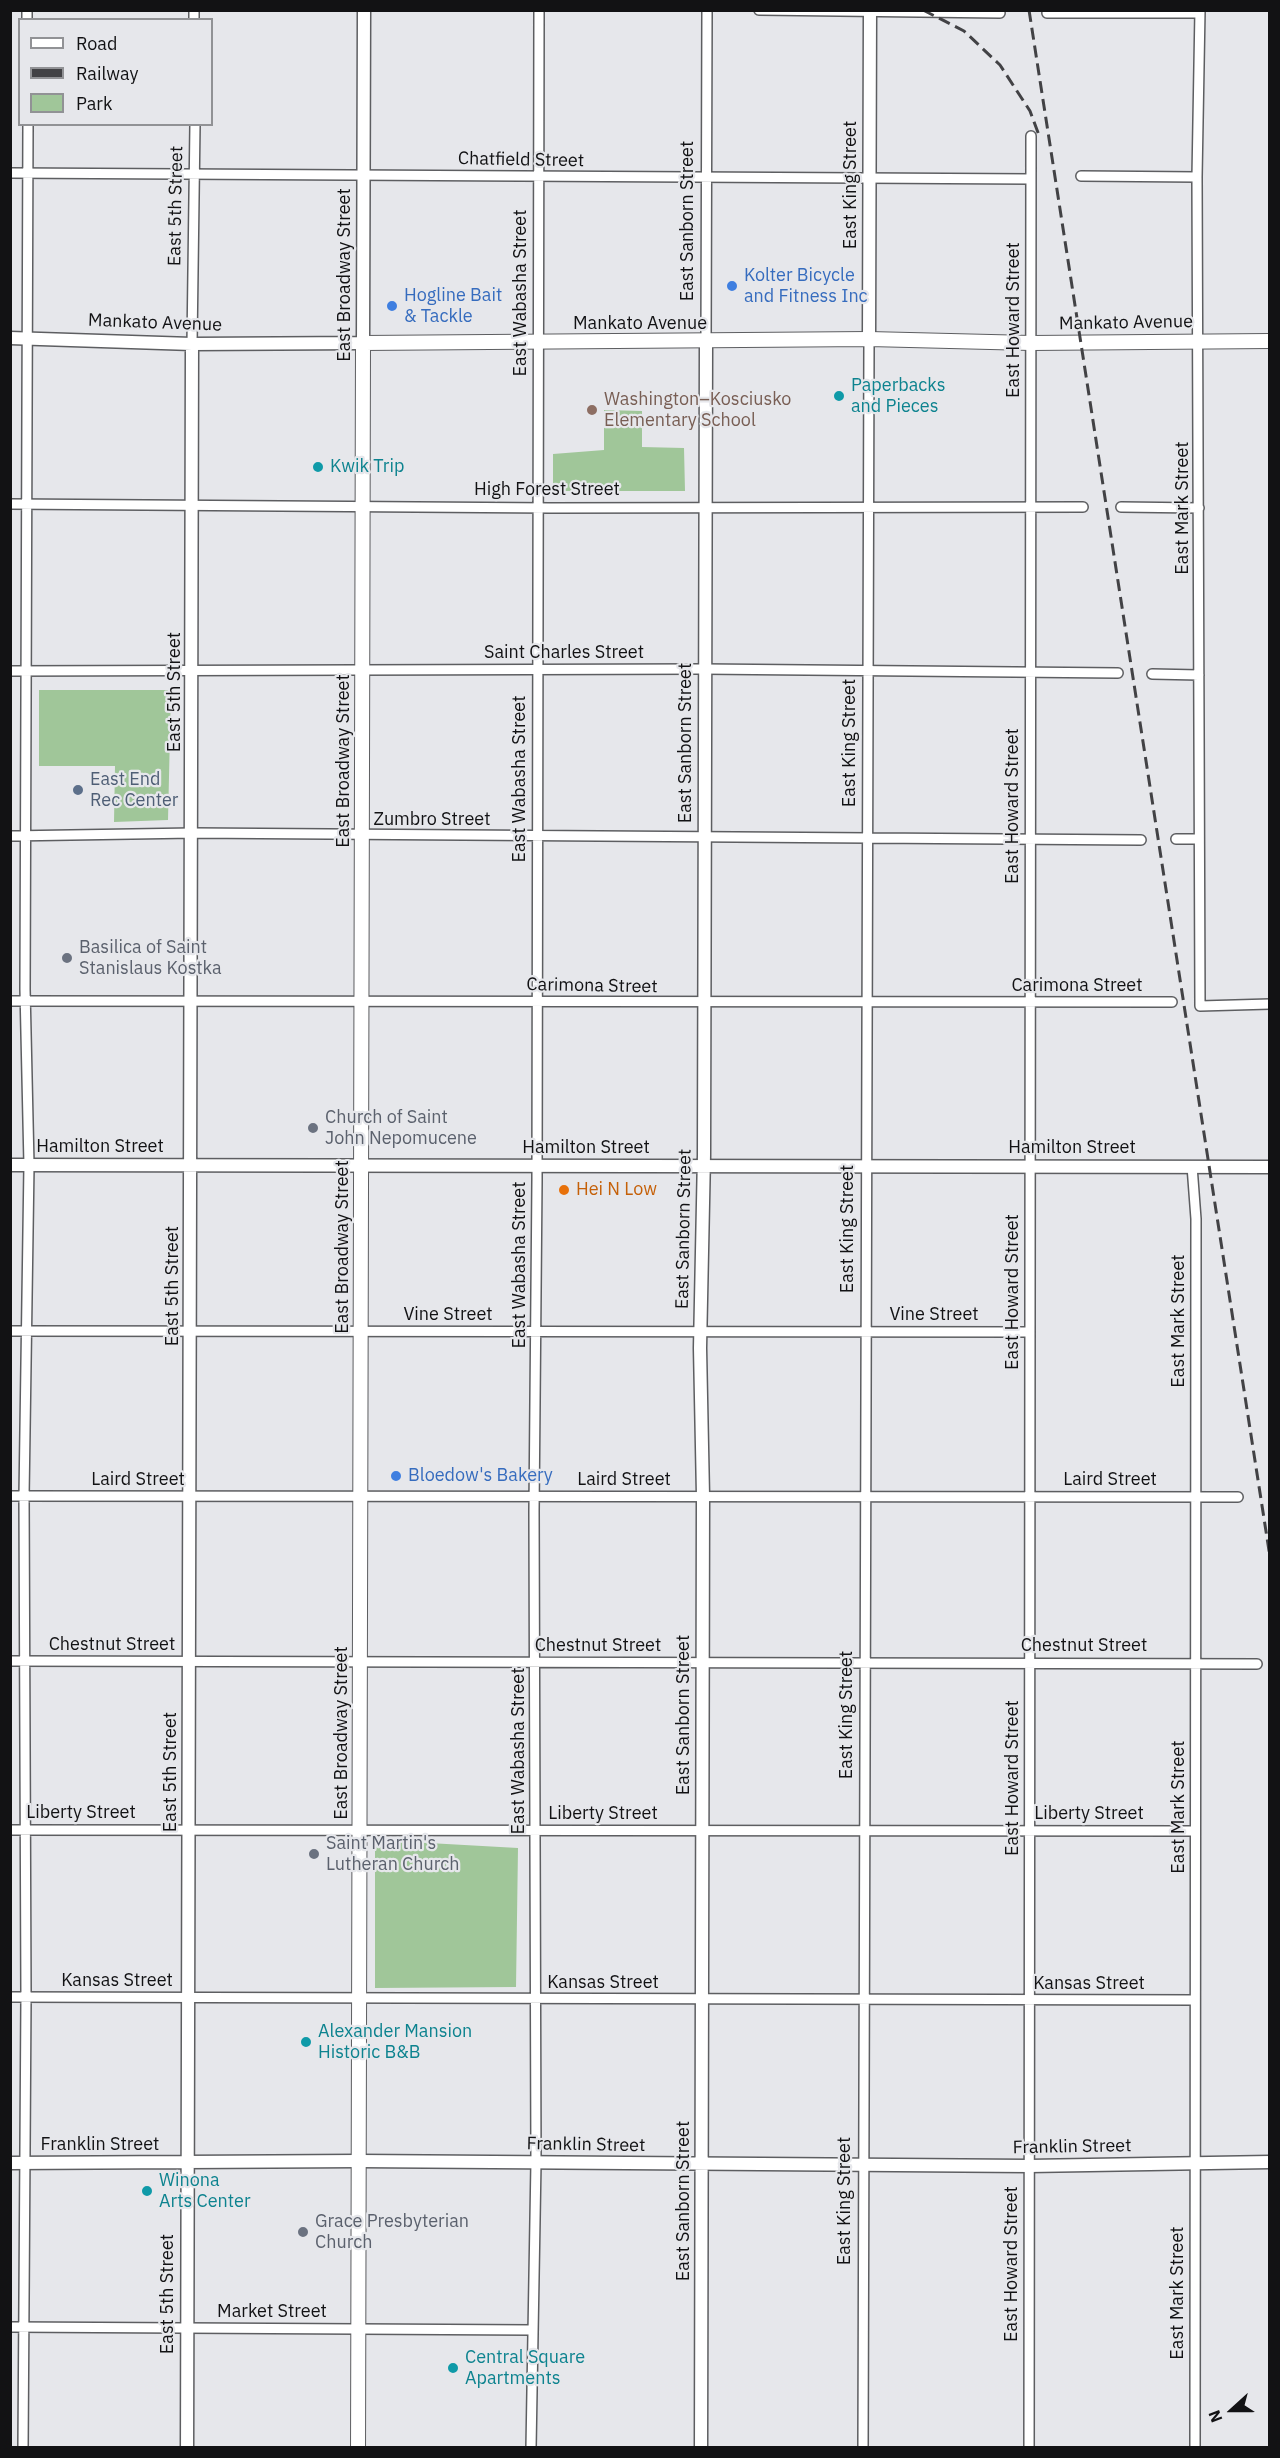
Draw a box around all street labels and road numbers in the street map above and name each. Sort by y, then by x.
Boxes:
street label: East King Street [840,121,862,249]
street label: East Sanborn Street [677,141,699,301]
street label: East 5th Street [164,146,188,266]
street label: Chatfield Street [458,148,584,172]
street label: East Broadway Street [334,188,356,362]
street label: East Wabasha Street [510,209,532,377]
street label: East Howard Street [1003,242,1025,398]
street label: Mankato Avenue [88,310,222,336]
street label: Mankato Avenue [1059,311,1193,335]
street label: Mankato Avenue [573,313,707,335]
street label: East Mark Street [1172,441,1194,575]
street label: High Forest Street [474,479,620,501]
street label: East 5th Street [164,632,186,752]
street label: Saint Charles Street [484,642,644,664]
street label: East Sanborn Street [675,663,697,823]
street label: East Broadway Street [333,674,355,848]
street label: East King Street [839,679,861,807]
street label: East Wabasha Street [509,695,531,863]
street label: East Howard Street [1002,728,1024,884]
street label: Zumbro Street [374,809,490,831]
street label: Carimona Street [526,974,658,998]
street label: Carimona Street [1011,975,1143,997]
street label: Hamilton Street [36,1136,164,1158]
street label: Hamilton Street [522,1137,650,1159]
street label: Hamilton Street [1008,1137,1136,1159]
street label: East Sanborn Street [672,1149,696,1309]
street label: East Broadway Street [332,1160,354,1334]
street label: East King Street [837,1165,859,1293]
street label: East Wabasha Street [509,1181,531,1349]
street label: East Howard Street [1002,1214,1024,1370]
street label: East 5th Street [162,1226,184,1346]
street label: East Mark Street [1168,1254,1190,1388]
street label: Vine Street [403,1304,493,1326]
street label: Vine Street [889,1304,979,1326]
street label: Laird Street [91,1469,185,1491]
street label: Laird Street [577,1469,671,1491]
street label: Laird Street [1063,1469,1157,1491]
street label: Chestnut Street [49,1634,175,1656]
street label: Chestnut Street [535,1635,661,1657]
street label: East Sanborn Street [673,1635,695,1795]
street label: Chestnut Street [1021,1635,1147,1657]
street label: East Broadway Street [331,1646,353,1820]
street label: East King Street [836,1651,858,1779]
street label: East Wabasha Street [508,1667,530,1835]
street label: East Howard Street [1002,1700,1024,1856]
street label: East 5th Street [160,1712,182,1832]
street label: East Mark Street [1168,1740,1190,1874]
street label: Liberty Street [26,1802,136,1824]
street label: Liberty Street [548,1803,658,1825]
street label: Liberty Street [1034,1803,1144,1825]
street label: Kansas Street [61,1970,173,1992]
street label: Kansas Street [547,1972,659,1994]
street label: Kansas Street [1033,1973,1145,1995]
street label: East Sanborn Street [673,2121,695,2281]
street label: Franklin Street [526,2133,646,2157]
street label: Franklin Street [41,2134,159,2156]
street label: Franklin Street [1012,2135,1132,2159]
street label: East King Street [834,2137,856,2265]
street label: East Howard Street [1001,2186,1023,2342]
street label: East Mark Street [1167,2226,1189,2360]
street label: East 5th Street [157,2234,179,2354]
street label: Market Street [217,2301,327,2323]

